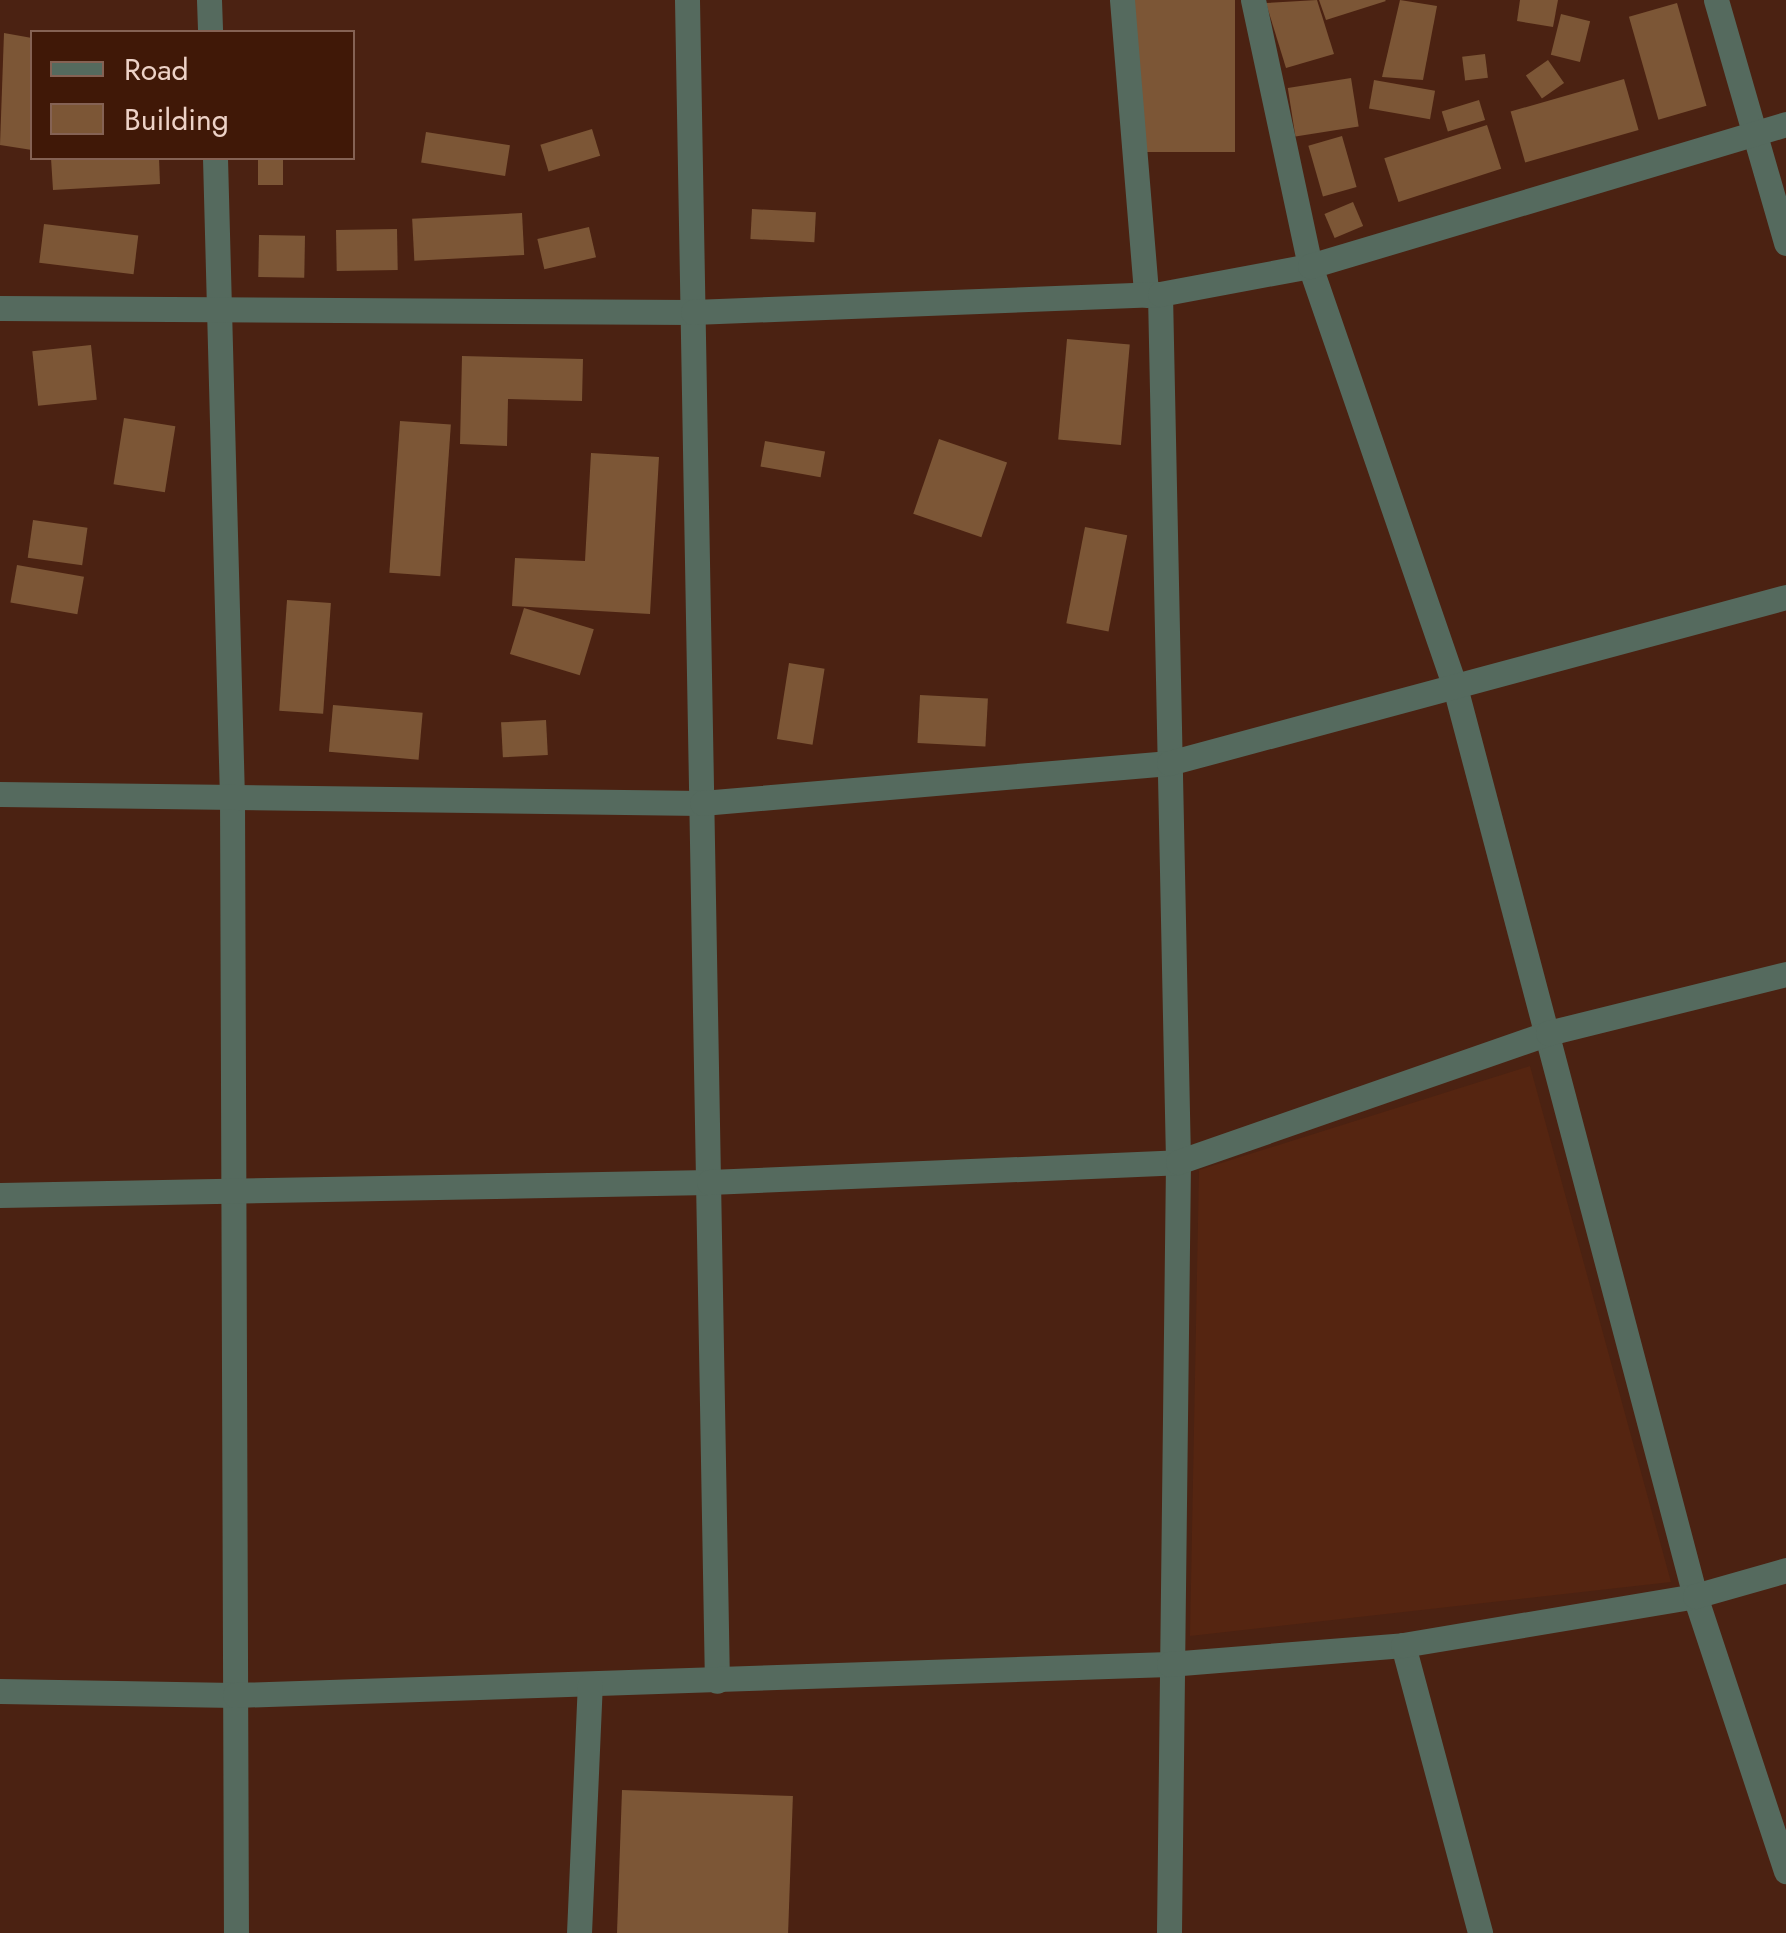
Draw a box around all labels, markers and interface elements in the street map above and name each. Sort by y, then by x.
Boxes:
legend [30,30,355,160]
text: Road [124,48,189,91]
text: Building [124,98,229,141]

